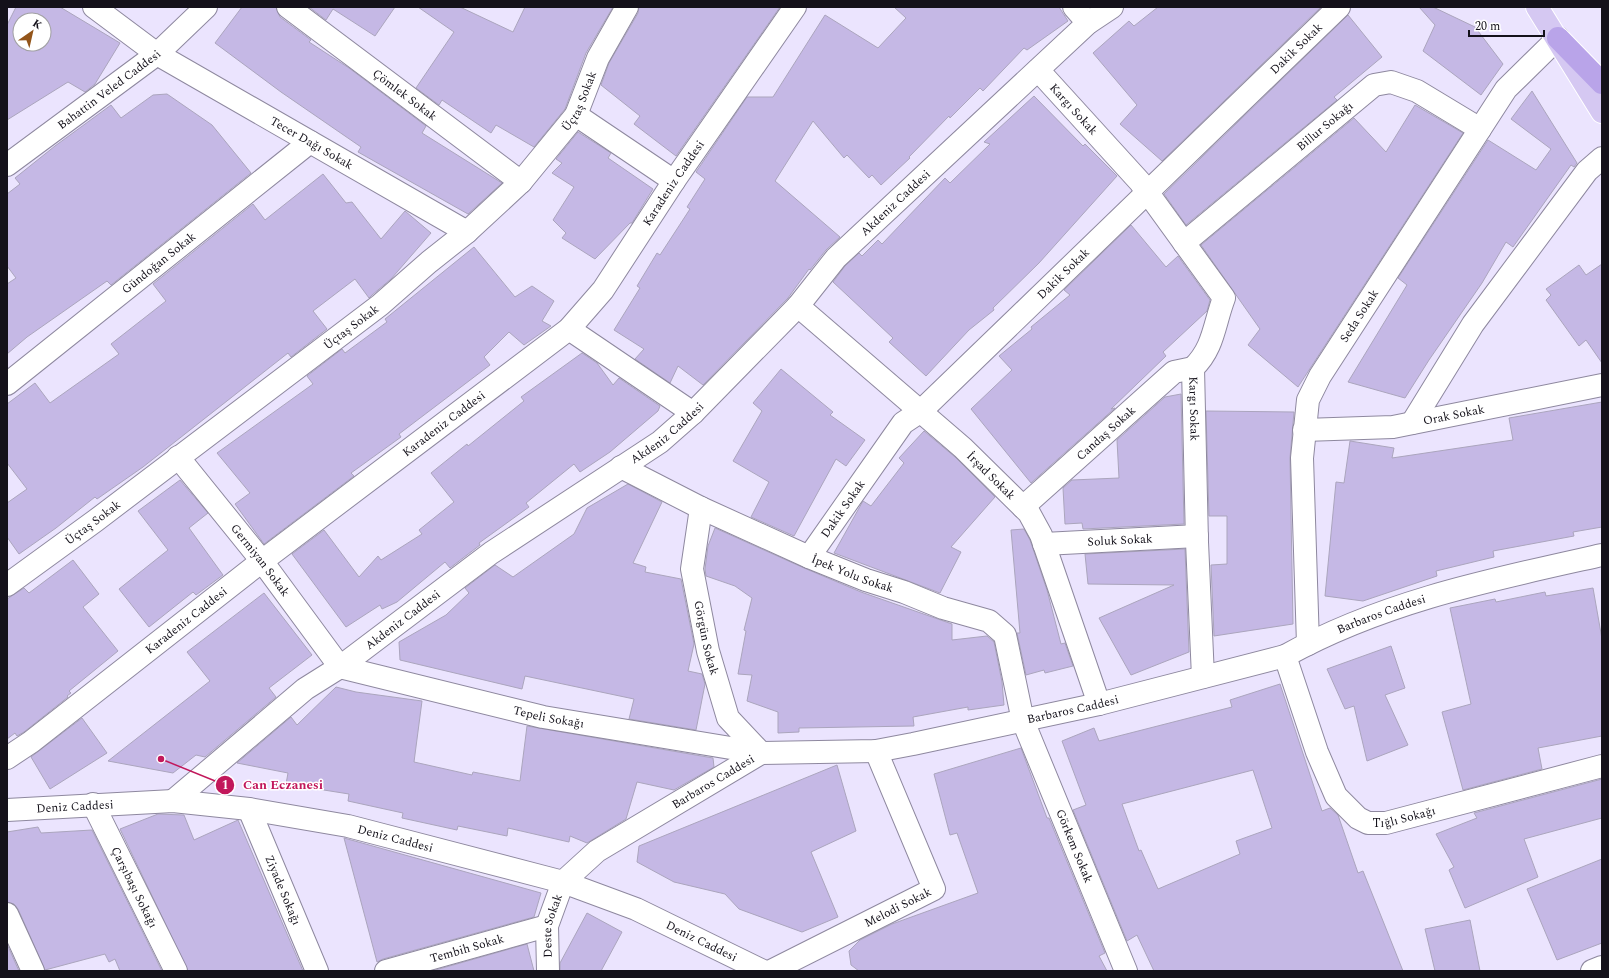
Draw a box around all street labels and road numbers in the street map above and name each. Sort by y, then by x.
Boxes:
street label: Dakik Sokak [1265,18,1327,79]
street label: Bahattin Veled Caddesi [53,45,166,134]
street label: Çömlek Sokak [368,64,441,126]
street label: Üçtaş Sokak [557,68,602,136]
street label: Kargı Sokak [1045,79,1103,140]
street label: Billur Sokağı [1292,96,1357,155]
street label: Tecer Dağı Sokak [267,111,357,174]
street label: Karadeniz Caddesi [638,136,709,230]
street label: Akdeniz Caddesi [856,165,935,240]
street label: Gündoğan Sokak [117,227,200,299]
street label: Dakik Sokak [1032,243,1094,304]
street label: Seda Sokak [1335,285,1384,346]
street label: Üçtaş Sokak [319,299,383,354]
street label: Kargı Sokak [1184,376,1204,442]
street label: Karadeniz Caddesi [398,386,489,461]
street label: Akdeniz Caddesi [626,397,709,469]
street label: Orak Sokak [1421,399,1486,430]
street label: Candaş Sokak [1072,401,1140,465]
street label: İrşad Sokak [962,447,1020,504]
street label: Dakik Sokak [816,475,870,542]
street label: Üçtaş Sokak [61,495,125,550]
street label: Germiyan Sokak [226,520,295,601]
street label: Soluk Sokak [1087,529,1153,551]
street label: İpek Yolu Sokak [808,549,896,598]
street label: Karadeniz Caddesi [141,582,232,659]
street label: Akdeniz Caddesi [361,585,445,654]
street label: Barbaros Caddesi [1334,589,1428,639]
street label: Görgün Sokak [689,599,724,678]
street label: Barbaros Caddesi [1025,690,1121,729]
street label: Tepeli Sokağı [511,701,586,733]
street label: Barbaros Caddesi [668,749,758,814]
street label: Deniz Caddesi [36,795,114,818]
street label: Tığlı Sokağı [1372,801,1438,833]
street label: Görkem Sokak [1051,806,1098,886]
street label: Deniz Caddesi [355,819,435,857]
street label: Çarşıbaşı Sokağı [106,843,163,931]
street label: Ziyade Sokağı [260,852,306,928]
street label: Melodi Sokak [861,882,935,932]
street label: Deste Sokak [538,891,568,958]
street label: Deniz Caddesi [663,915,741,967]
street label: Tembih Sokak [428,929,506,968]

